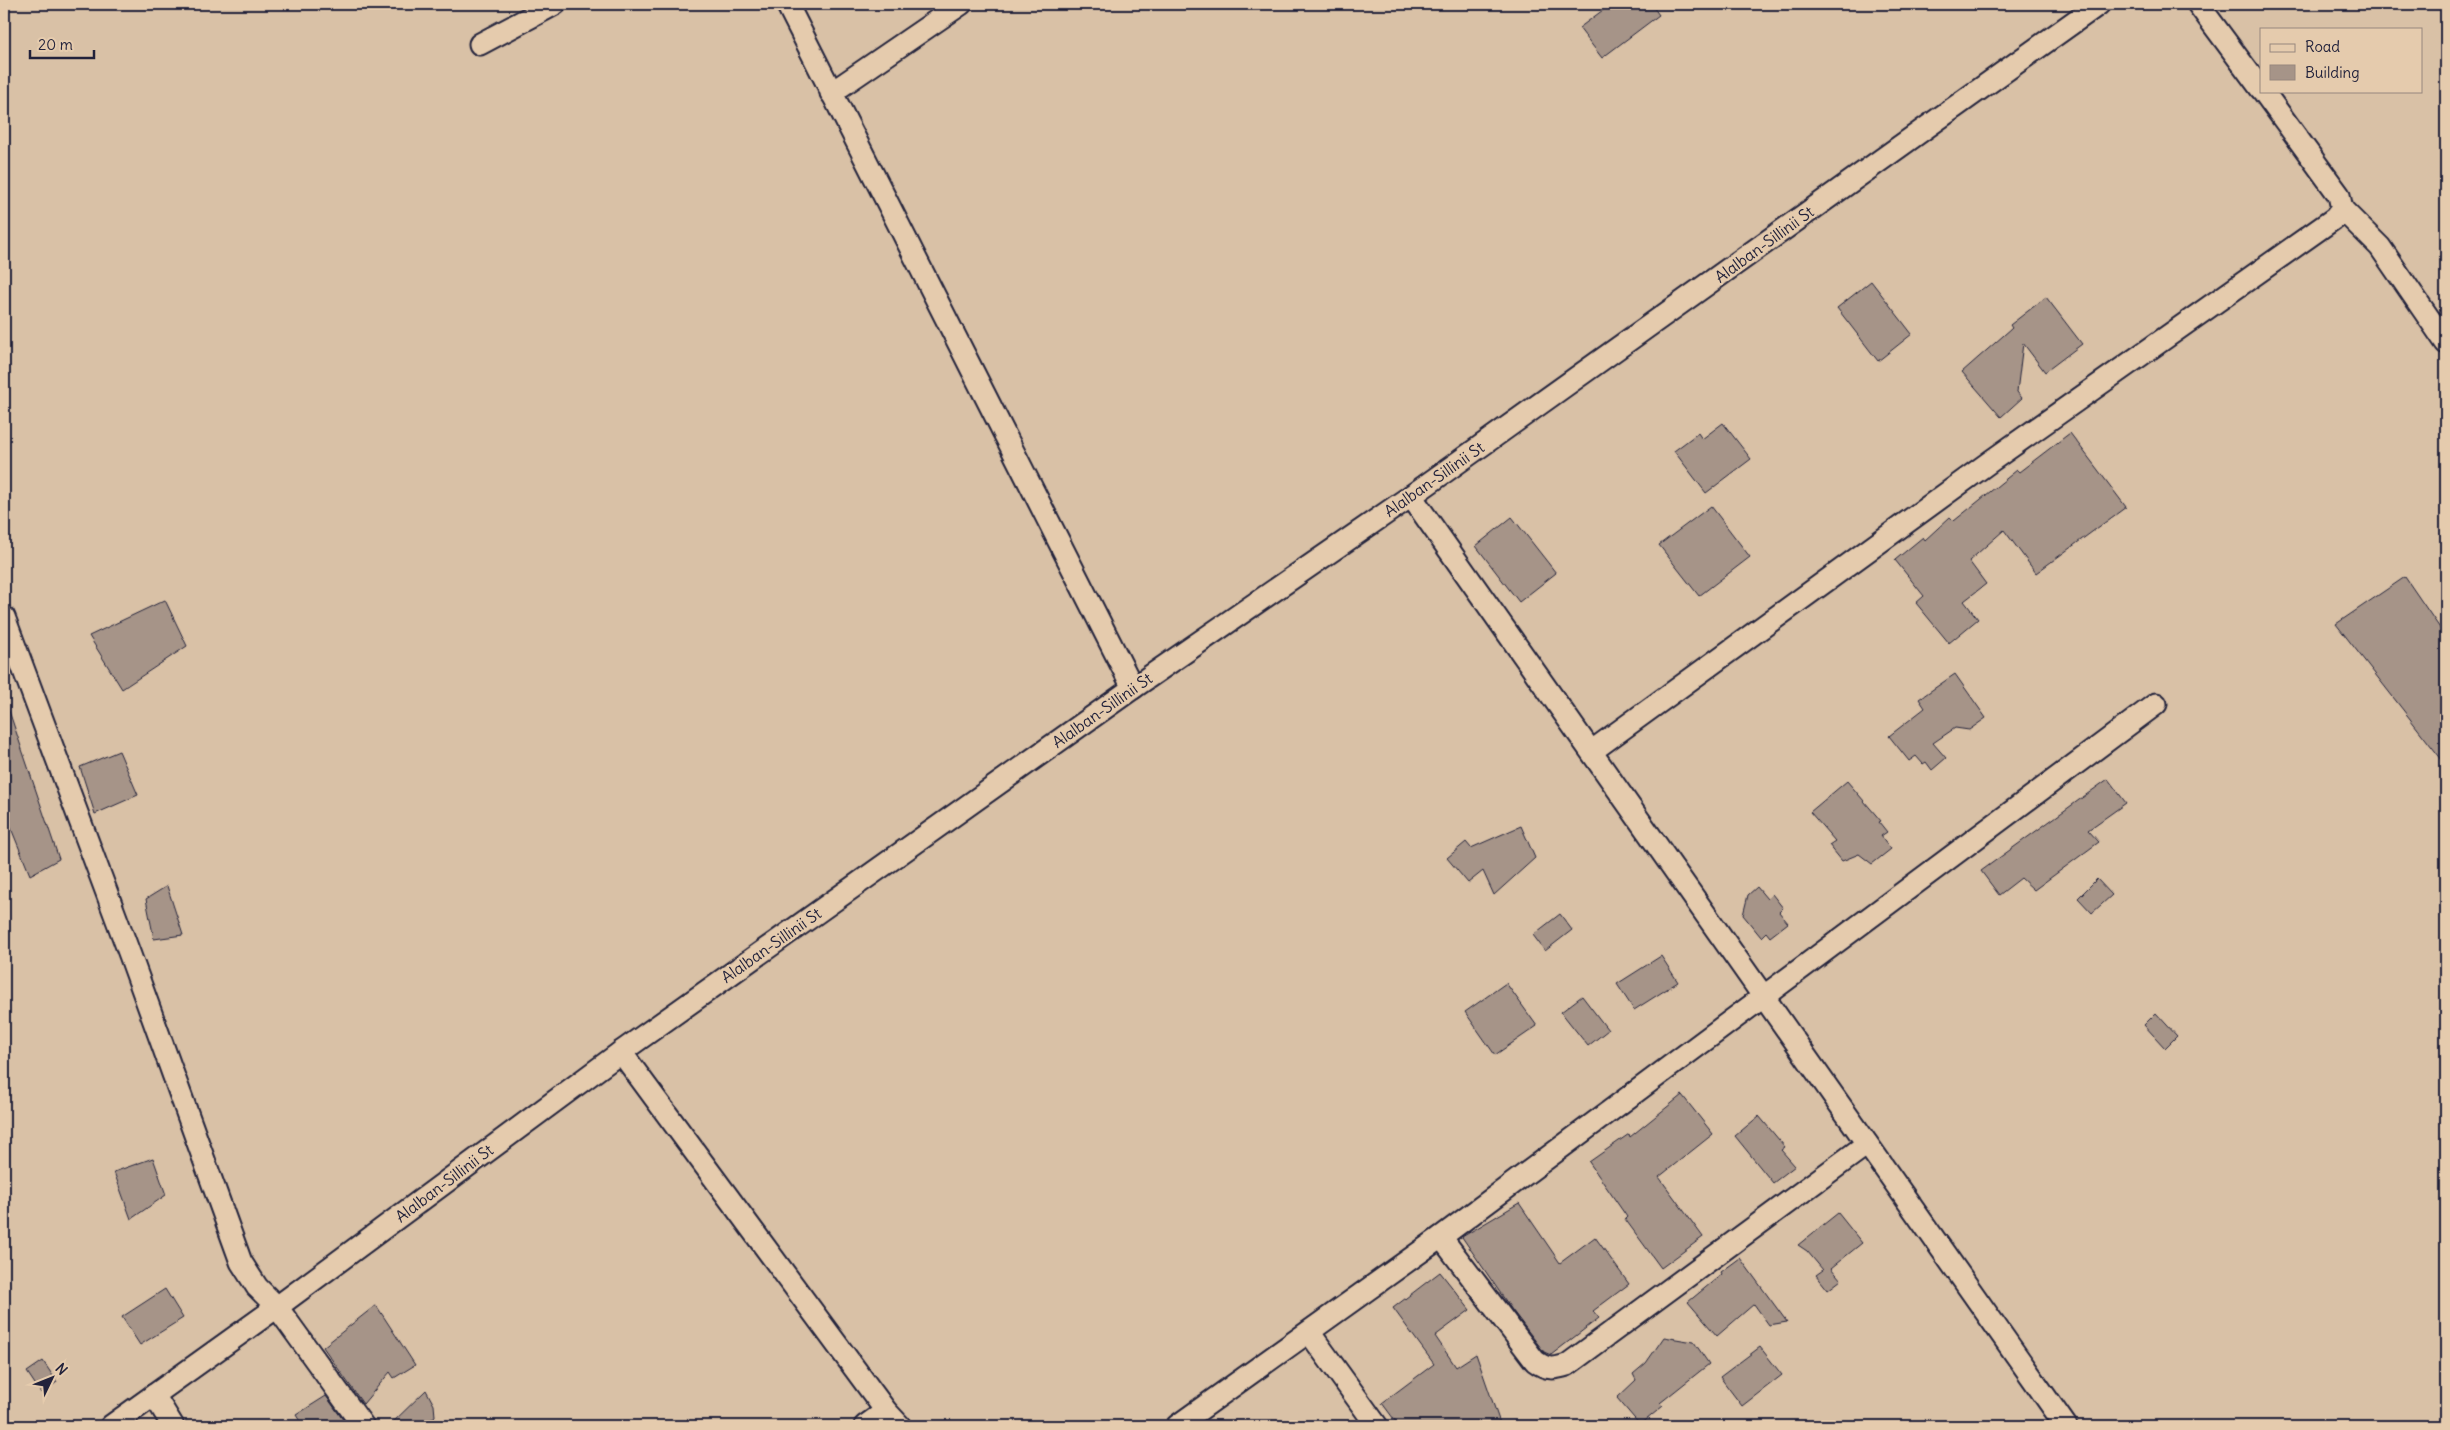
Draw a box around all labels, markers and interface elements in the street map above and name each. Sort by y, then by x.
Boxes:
scale bar [30,28,94,60]
legend [2260,28,2422,92]
text: 20 m [38,35,73,54]
text: Road [2305,37,2340,56]
text: Building [2305,63,2360,82]
street label: Alalban-Sillinii St [1711,201,1818,287]
street label: Alalban-Sillinii St [1380,437,1488,521]
street label: Alalban-Sillinii St [1048,668,1156,752]
street label: Alalban-Sillinii St [717,903,825,987]
street label: Alalban-Sillinii St [391,1139,497,1226]
north arrow [28,1352,78,1402]
text: N [52,1359,71,1379]

